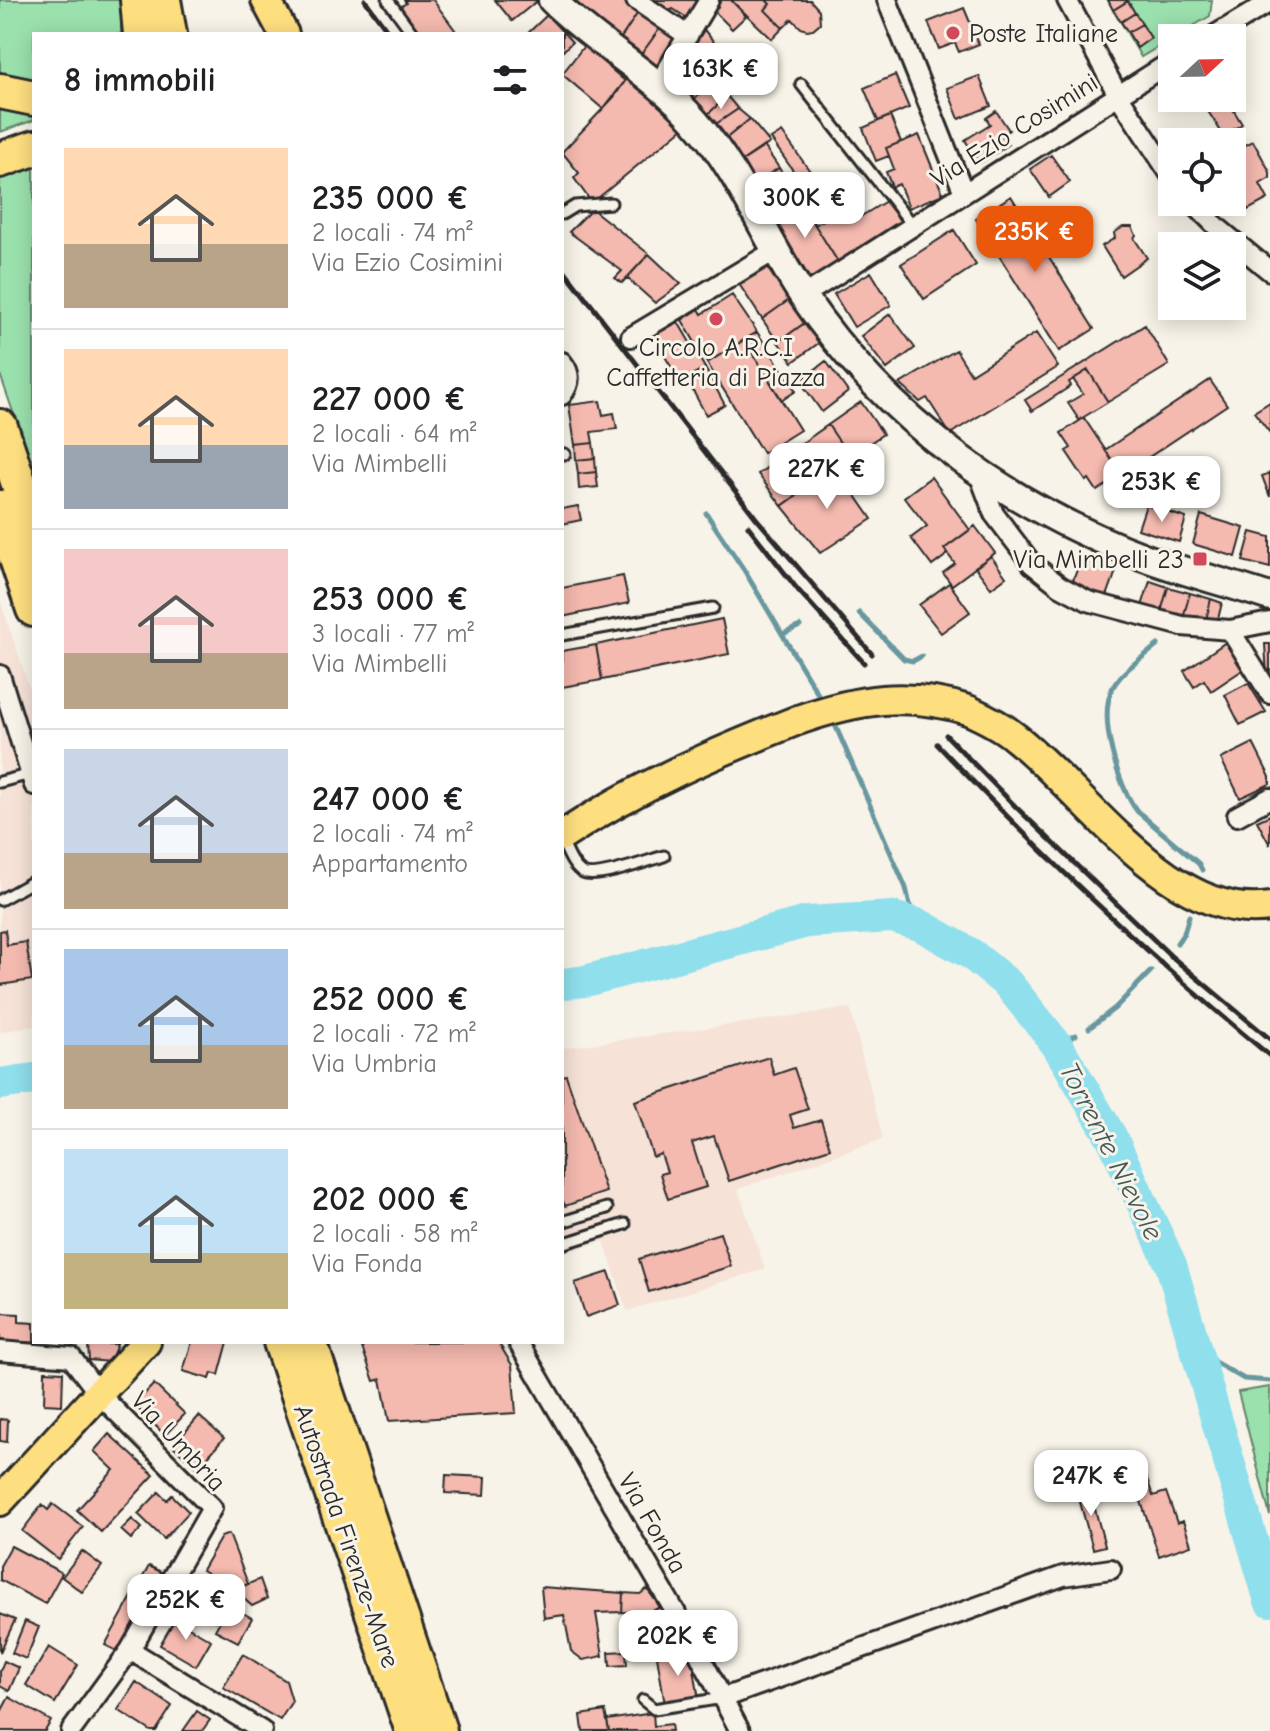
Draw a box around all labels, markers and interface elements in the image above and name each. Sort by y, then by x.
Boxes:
place label: Poste Italiane [969,19,1118,49]
marker: Poste Italiane [944,24,962,42]
north arrow [1158,24,1246,112]
map controls [1158,24,1246,320]
pin: 163K € [656,43,786,111]
text: 163K € [682,54,760,84]
icon: filters [488,58,532,102]
text: 8 immobili [64,60,216,100]
street label: Via Ezio Cosimini [926,67,1104,194]
button: locate [1158,128,1246,216]
pin: 300K € [740,172,870,240]
text: 235 000 € [312,178,470,218]
icon: home [128,180,224,276]
text: 300K € [763,183,847,213]
pin: 235K € [970,206,1100,274]
text: 235K € [994,217,1076,247]
text: 2 locali · 74 m² [312,218,473,248]
button: layers [1158,232,1246,320]
text: Via Ezio Cosimini [312,248,503,278]
marker: Circolo A.R.C.I Caffetteria di Piazza [707,310,725,328]
place label: Circolo A.R.C.I Caffetteria di Piazza [606,333,826,393]
text: 227 000 € [312,379,467,419]
icon: home [128,381,224,477]
text: 2 locali · 64 m² [312,419,477,449]
pin: 227K € [762,443,892,511]
text: Via Mimbelli [312,449,447,479]
text: 227K € [787,454,867,484]
pin: 253K € [1097,456,1227,524]
text: 253K € [1121,467,1203,497]
place label: Via Mimbelli 23 [1013,545,1184,575]
marker: Via Mimbelli 23 [1191,550,1209,568]
text: 253 000 € [312,579,470,619]
icon: home [128,581,224,677]
text: 3 locali · 77 m² [312,619,474,649]
text: Via Mimbelli [312,649,447,679]
text: 247 000 € [312,779,465,819]
icon: home [128,781,224,877]
text: 2 locali · 74 m² [312,819,473,849]
text: Appartamento [312,849,468,879]
text: 252 000 € [312,979,470,1019]
icon: home [128,981,224,1077]
text: 2 locali · 72 m² [312,1019,476,1049]
text: Via Umbria [312,1049,437,1079]
water label: Torrente Nievole [1053,1057,1170,1246]
text: 202 000 € [312,1179,471,1219]
icon: home [128,1181,224,1277]
text: 2 locali · 58 m² [312,1219,477,1249]
text: Via Fonda [312,1249,423,1279]
street label: Via Umbria [125,1386,232,1498]
street label: Autostrada Firenze-Mare [287,1401,405,1672]
pin: 247K € [1026,1450,1156,1518]
text: 247K € [1052,1461,1130,1491]
street label: Via Fonda [611,1468,693,1579]
pin: 252K € [121,1574,251,1642]
text: 252K € [145,1585,227,1615]
pin: 202K € [613,1610,743,1678]
text: 202K € [637,1621,719,1651]

